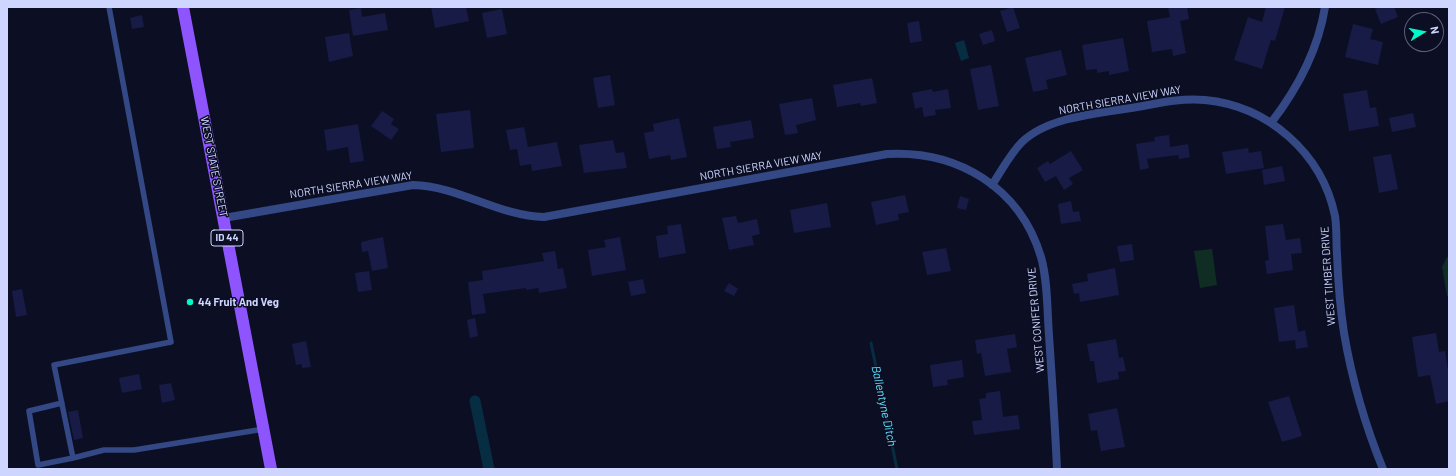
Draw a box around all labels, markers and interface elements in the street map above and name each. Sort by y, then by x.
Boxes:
north arrow [1404,12,1444,52]
text: N [1428,25,1442,35]
street label: NORTH SIERRA VIEW WAY [1058,83,1182,117]
street label: WEST STATE STREET [198,115,230,219]
street label: NORTH SIERRA VIEW WAY [699,149,823,183]
street label: NORTH SIERRA VIEW WAY [289,169,413,201]
street label: WEST TIMBER DRIVE [1318,226,1338,326]
road number: ID 44 [211,230,243,246]
street label: WEST CONIFER DRIVE [1025,267,1047,373]
place label: 44 Fruit And Veg [198,295,279,309]
marker: 44 Fruit And Veg [185,297,195,307]
water label: Ballentyne Ditch [868,364,900,448]

